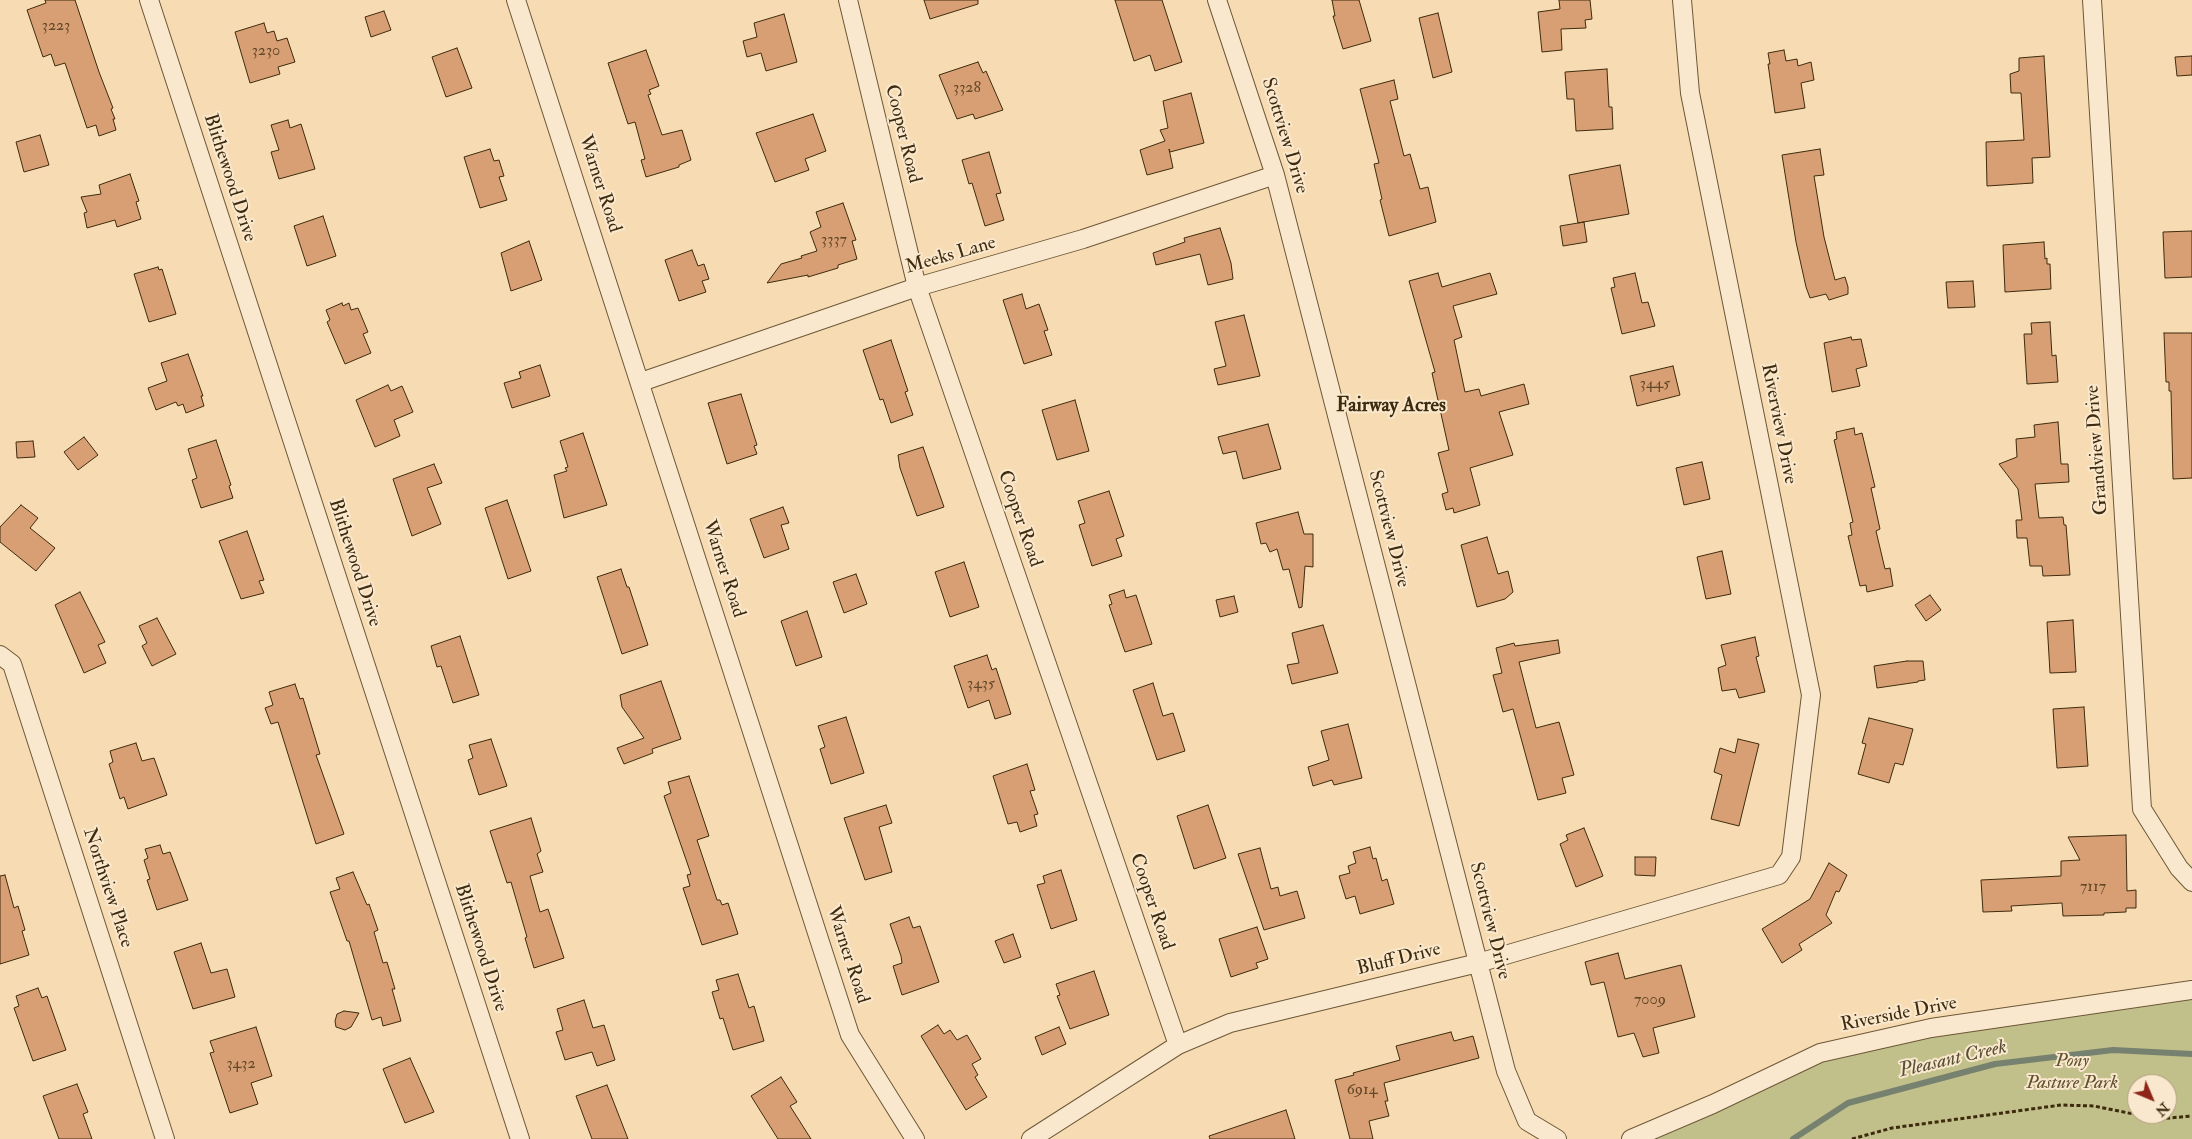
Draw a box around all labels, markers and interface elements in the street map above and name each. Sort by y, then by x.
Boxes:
house number: 3223 [42,17,70,37]
house number: 3230 [252,42,280,62]
street label: Scottview Drive [1256,75,1312,197]
house number: 3328 [953,79,981,99]
street label: Cooper Road [879,82,925,186]
street label: Blithewood Drive [198,111,260,245]
street label: Warner Road [573,132,625,236]
house number: 3337 [821,231,847,251]
street label: Meeks Lane [903,232,999,280]
street label: Riverview Drive [1755,362,1801,486]
house number: 3445 [1640,375,1670,395]
street label: Grandview Drive [2082,384,2114,516]
district label: Fairway Acres [1336,395,1446,419]
street label: Cooper Road [992,468,1046,570]
street label: Scottview Drive [1362,468,1414,590]
street label: Blithewood Drive [323,496,385,630]
street label: Warner Road [697,517,749,621]
house number: 3435 [967,675,995,695]
street label: Northview Place [77,825,137,951]
street label: Cooper Road [1124,851,1178,953]
street label: Scottview Drive [1463,860,1515,982]
house number: 7117 [2080,878,2106,898]
street label: Blithewood Drive [449,881,511,1015]
street label: Warner Road [821,903,873,1007]
street label: Bluff Drive [1355,939,1443,981]
house number: 7009 [1634,991,1666,1011]
street label: Riverside Drive [1839,993,1959,1037]
water label: Pleasant Creek [1897,1036,2009,1084]
park label: Pony Pasture Park [2026,1051,2118,1095]
house number: 3432 [227,1055,255,1075]
north arrow [2127,1074,2177,1124]
house number: 6914 [1347,1081,1377,1101]
text: N [2152,1099,2173,1120]

